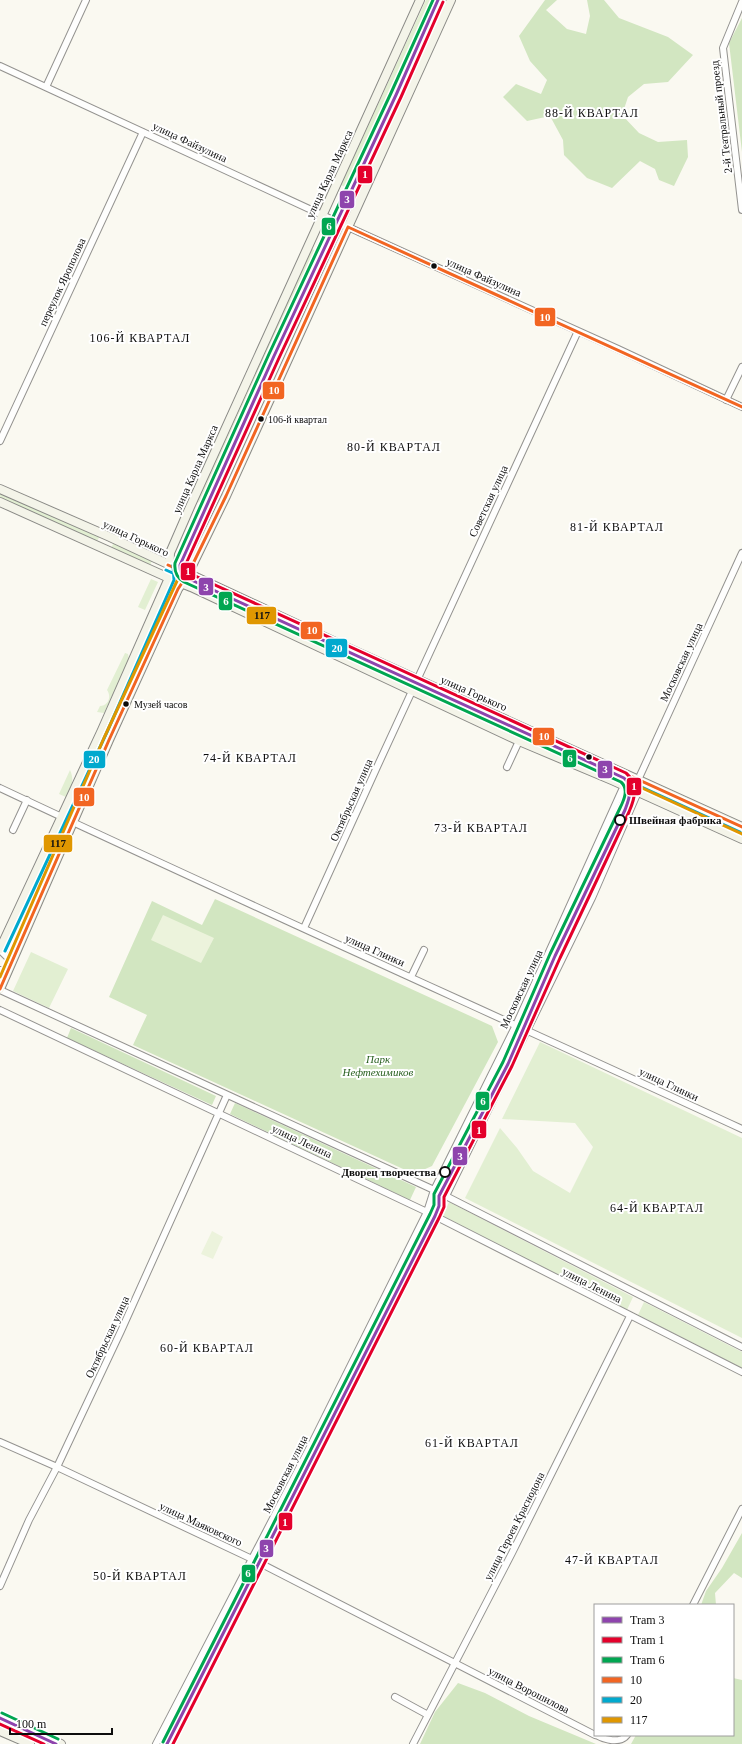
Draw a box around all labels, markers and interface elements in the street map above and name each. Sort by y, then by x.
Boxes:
street label: 2-й Театральный проезд [708,60,734,174]
district label: 88-Й КВАРТАЛ [545,106,639,120]
street label: улица Файзулина [151,120,229,165]
street label: улица Карла Маркса [303,128,355,220]
line badge: 1 [357,165,373,184]
text: 1 [362,168,368,180]
line badge: 3 [339,190,355,209]
text: 3 [344,193,350,205]
line badge: 6 [321,217,336,236]
text: 6 [326,220,332,232]
street label: переулок Ярополова [36,236,88,328]
street label: улица Файзулина [445,255,523,299]
unlabelled marker [429,261,439,271]
line badge: 10 [534,307,556,327]
text: 10 [540,311,551,323]
district label: 106-Й КВАРТАЛ [90,331,190,345]
line badge: 10 [262,381,285,400]
text: 10 [269,384,280,396]
marker: 106-й квартал [256,414,266,424]
place label: 106-й квартал [268,414,327,425]
street label: улица Карла Маркса [170,423,220,515]
district label: 80-Й КВАРТАЛ [347,440,441,454]
street label: Советская улица [466,463,510,539]
street label: улица Горького [101,517,171,559]
district label: 81-Й КВАРТАЛ [570,520,664,534]
line badge: 1 [180,562,196,581]
text: 1 [185,565,191,577]
line badge: 3 [198,577,214,596]
text: 3 [203,581,209,593]
line badge: 6 [218,591,233,611]
text: 6 [223,595,229,607]
line badge: 117 [246,606,277,625]
text: 117 [254,609,270,621]
line badge: 10 [300,621,323,640]
street label: Московская улица [657,621,705,703]
text: 10 [307,624,318,636]
line badge: 20 [325,638,348,658]
text: 20 [332,642,343,654]
street label: улица Горького [439,673,509,713]
marker: Музей часов [121,699,131,709]
place label: Музей часов [134,699,188,710]
line badge: 10 [532,727,555,746]
text: 10 [539,730,550,742]
line badge: 6 [562,749,577,768]
line badge: 20 [83,750,106,769]
district label: 74-Й КВАРТАЛ [203,751,297,765]
text: 6 [567,752,573,764]
unlabelled marker [584,752,594,762]
text: 20 [89,753,100,765]
street label: Октябрьская улица [327,757,375,843]
line badge: 3 [597,760,613,779]
text: 3 [602,763,608,775]
line badge: 1 [626,777,642,796]
text: 1 [631,780,637,792]
line badge: 10 [73,787,95,807]
text: 10 [79,791,90,803]
marker: Швейная фабрика [614,814,626,826]
place label: Швейная фабрика [629,814,722,826]
district label: 73-Й КВАРТАЛ [434,821,528,835]
line badge: 117 [43,834,73,853]
text: 117 [50,837,66,849]
street label: улица Глинки [343,932,407,969]
street label: Московская улица [497,948,545,1030]
park label: Парк Нефтехимиков [342,1053,414,1078]
street label: улица Глинки [637,1065,701,1103]
line badge: 6 [475,1091,490,1111]
text: 6 [480,1095,486,1107]
line badge: 1 [471,1120,487,1139]
street label: улица Ленина [270,1122,334,1160]
text: 1 [476,1124,482,1136]
line badge: 3 [452,1146,468,1166]
text: 3 [457,1150,463,1162]
place label: Дворец творчества [341,1166,436,1178]
marker: Дворец творчества [439,1166,451,1178]
district label: 64-Й КВАРТАЛ [610,1201,704,1215]
street label: улица Ленина [560,1265,624,1305]
street label: Октябрьская улица [83,1294,131,1380]
district label: 60-Й КВАРТАЛ [160,1341,254,1355]
street label: Московская улица [260,1433,310,1515]
district label: 61-Й КВАРТАЛ [425,1436,519,1450]
street label: улица Героев Краснодона [481,1470,547,1582]
street label: улица Маяковского [158,1500,245,1549]
line badge: 1 [278,1512,293,1531]
text: 1 [282,1516,288,1528]
line badge: 3 [259,1539,274,1558]
text: 3 [263,1542,269,1554]
district label: 47-Й КВАРТАЛ [565,1553,659,1567]
line badge: 6 [241,1564,256,1583]
text: 6 [245,1567,251,1579]
district label: 50-Й КВАРТАЛ [93,1569,187,1583]
legend [594,1604,734,1736]
text: Tram 3 [630,1613,665,1627]
text: Tram 1 [630,1633,665,1647]
text: Tram 6 [630,1653,665,1667]
street label: улица Ворошилова [487,1664,571,1716]
text: 10 [630,1673,642,1687]
text: 20 [630,1693,642,1707]
scale bar [10,1710,112,1736]
text: 117 [630,1713,648,1727]
text: 100 m [16,1717,47,1731]

